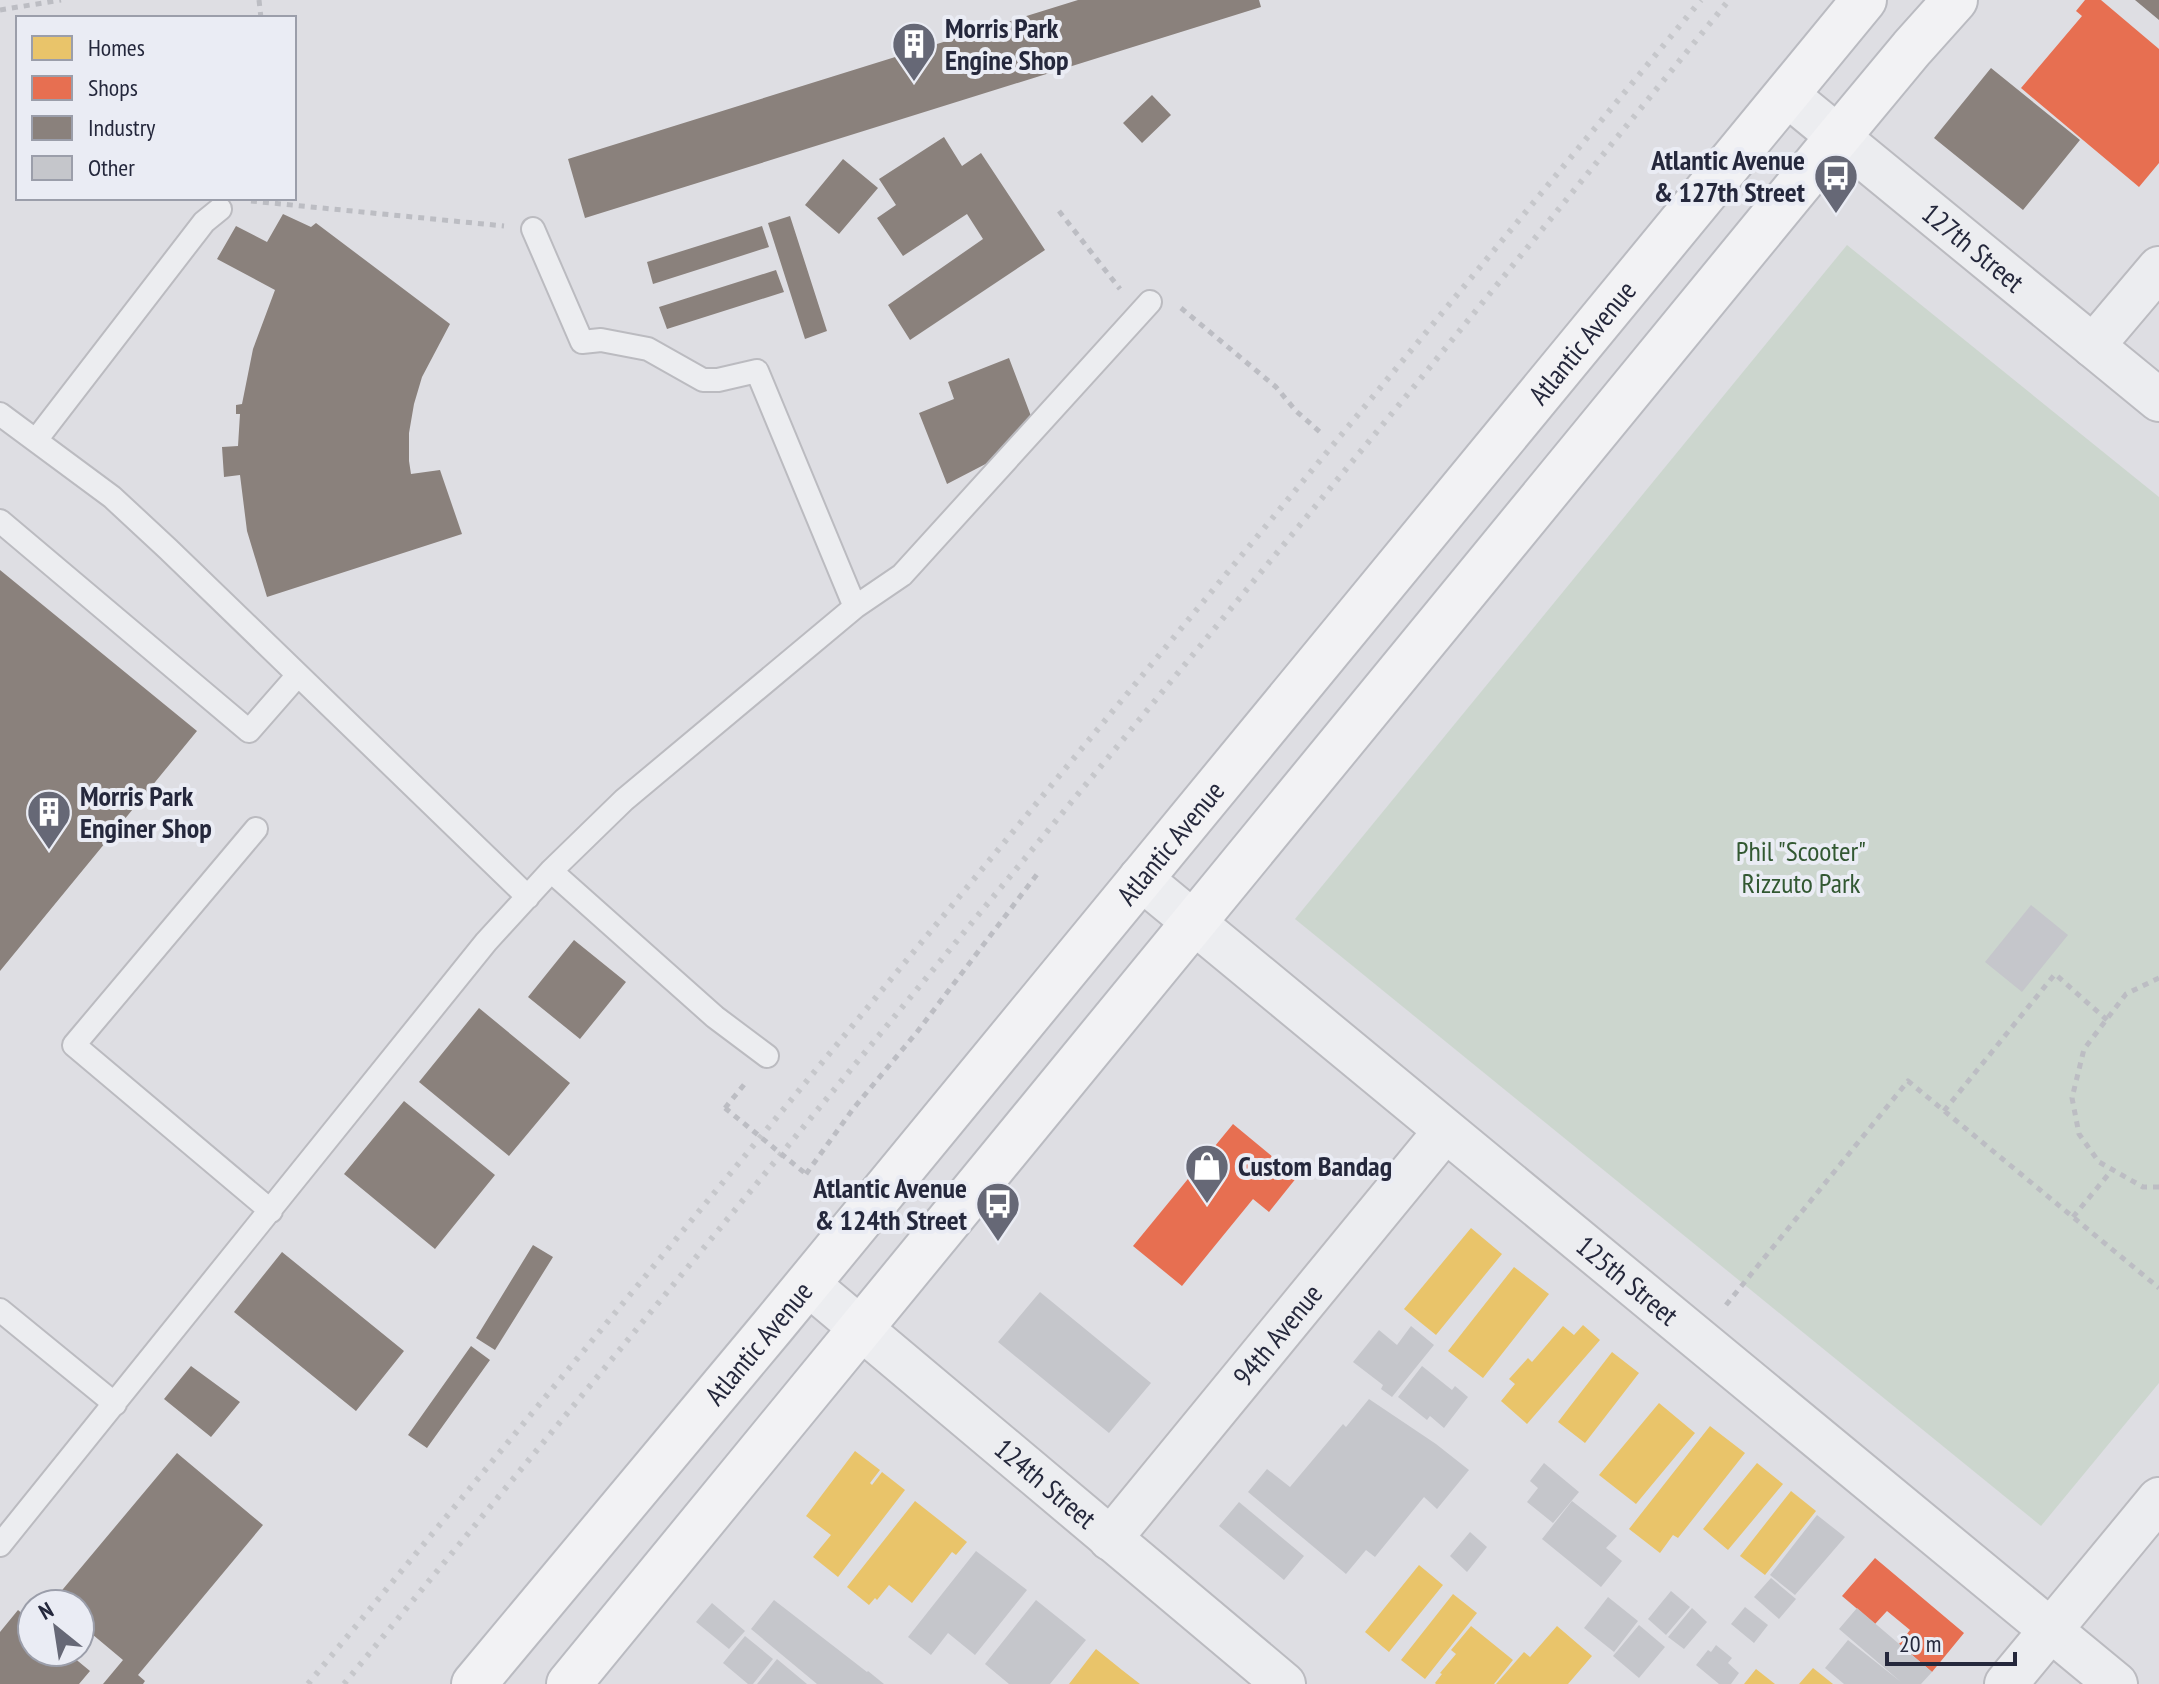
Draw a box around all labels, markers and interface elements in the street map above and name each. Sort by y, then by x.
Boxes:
place label: Morris Park Engine Shop [945,9,1068,78]
legend [16,16,296,200]
building icon: Morris Park Engine Shop [890,20,938,83]
text: Homes [88,32,145,63]
text: Shops [88,72,138,103]
text: Industry [88,112,155,143]
place label: Atlantic Avenue & 127th Street [1650,141,1805,210]
text: Other [88,152,135,183]
bus stop icon: Atlantic Avenue & 127th Street [1812,152,1860,215]
street label: 127th Street [1915,194,2032,300]
street label: Atlantic Avenue [1520,273,1644,412]
street label: Atlantic Avenue [1108,773,1232,912]
place label: Morris Park Enginer Shop [80,777,212,846]
building icon: Morris Park Enginer Shop [25,788,73,851]
park label: Phil "Scooter" Rizzuto Park [1736,832,1866,901]
shop icon: Custom Bandag [1183,1142,1231,1205]
place label: Custom Bandag [1238,1147,1392,1184]
place label: Atlantic Avenue & 124th Street [812,1169,967,1238]
bus stop icon: Atlantic Avenue & 124th Street [974,1180,1022,1243]
street label: 125th Street [1569,1227,1687,1333]
street label: Atlantic Avenue [696,1273,820,1412]
street label: 94th Avenue [1224,1276,1330,1393]
street label: 124th Street [987,1430,1104,1537]
north arrow [16,1588,96,1668]
text: N [34,1596,58,1626]
scale bar [1887,1616,2015,1666]
text: 20 m [1899,1628,1941,1659]

